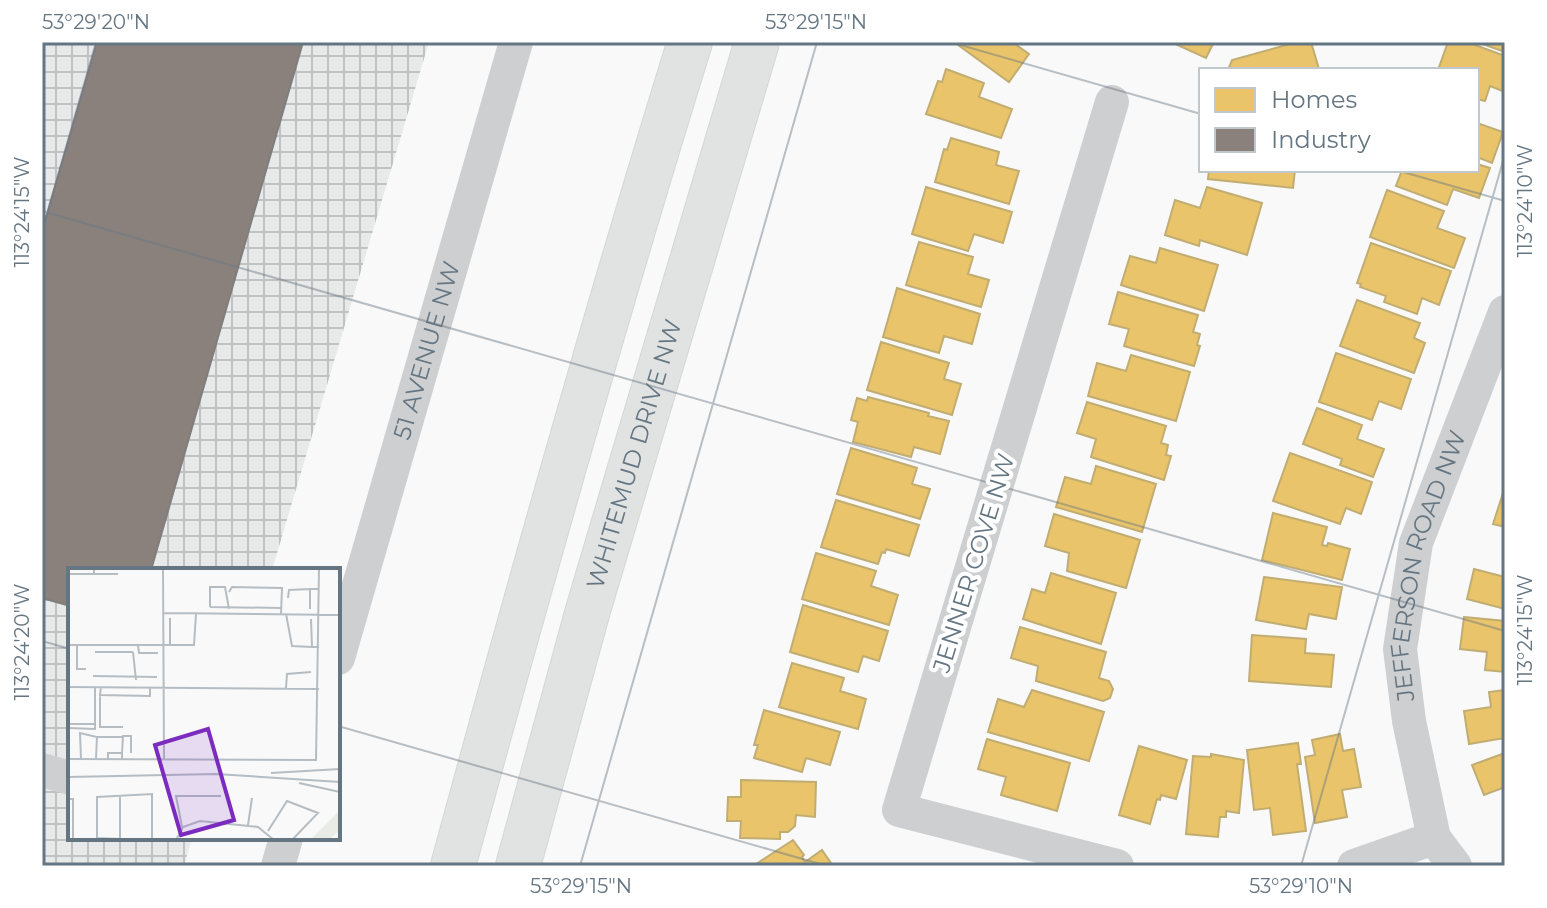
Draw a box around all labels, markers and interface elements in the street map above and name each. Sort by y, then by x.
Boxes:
text: 53°29'20"N [42,10,150,34]
text: 53°29'15"N [765,10,867,34]
legend [1199,68,1479,172]
text: Homes [1271,85,1357,114]
text: Industry [1271,125,1371,154]
text: 113°24'10"W [1513,144,1537,258]
text: 113°24'15"W [10,156,34,268]
street label: 51 AVENUE NW [387,258,466,443]
street label: WHITEMUD DRIVE NW [580,316,688,592]
street label: JEFFERSON ROAD NW [1384,426,1472,704]
street label: JENNER COVE NW [926,450,1021,677]
inset map [68,568,340,840]
text: 113°24'15"W [1513,574,1537,686]
text: 113°24'20"W [10,584,34,700]
text: 53°29'15"N [530,874,632,898]
text: 53°29'10"N [1249,874,1353,898]

